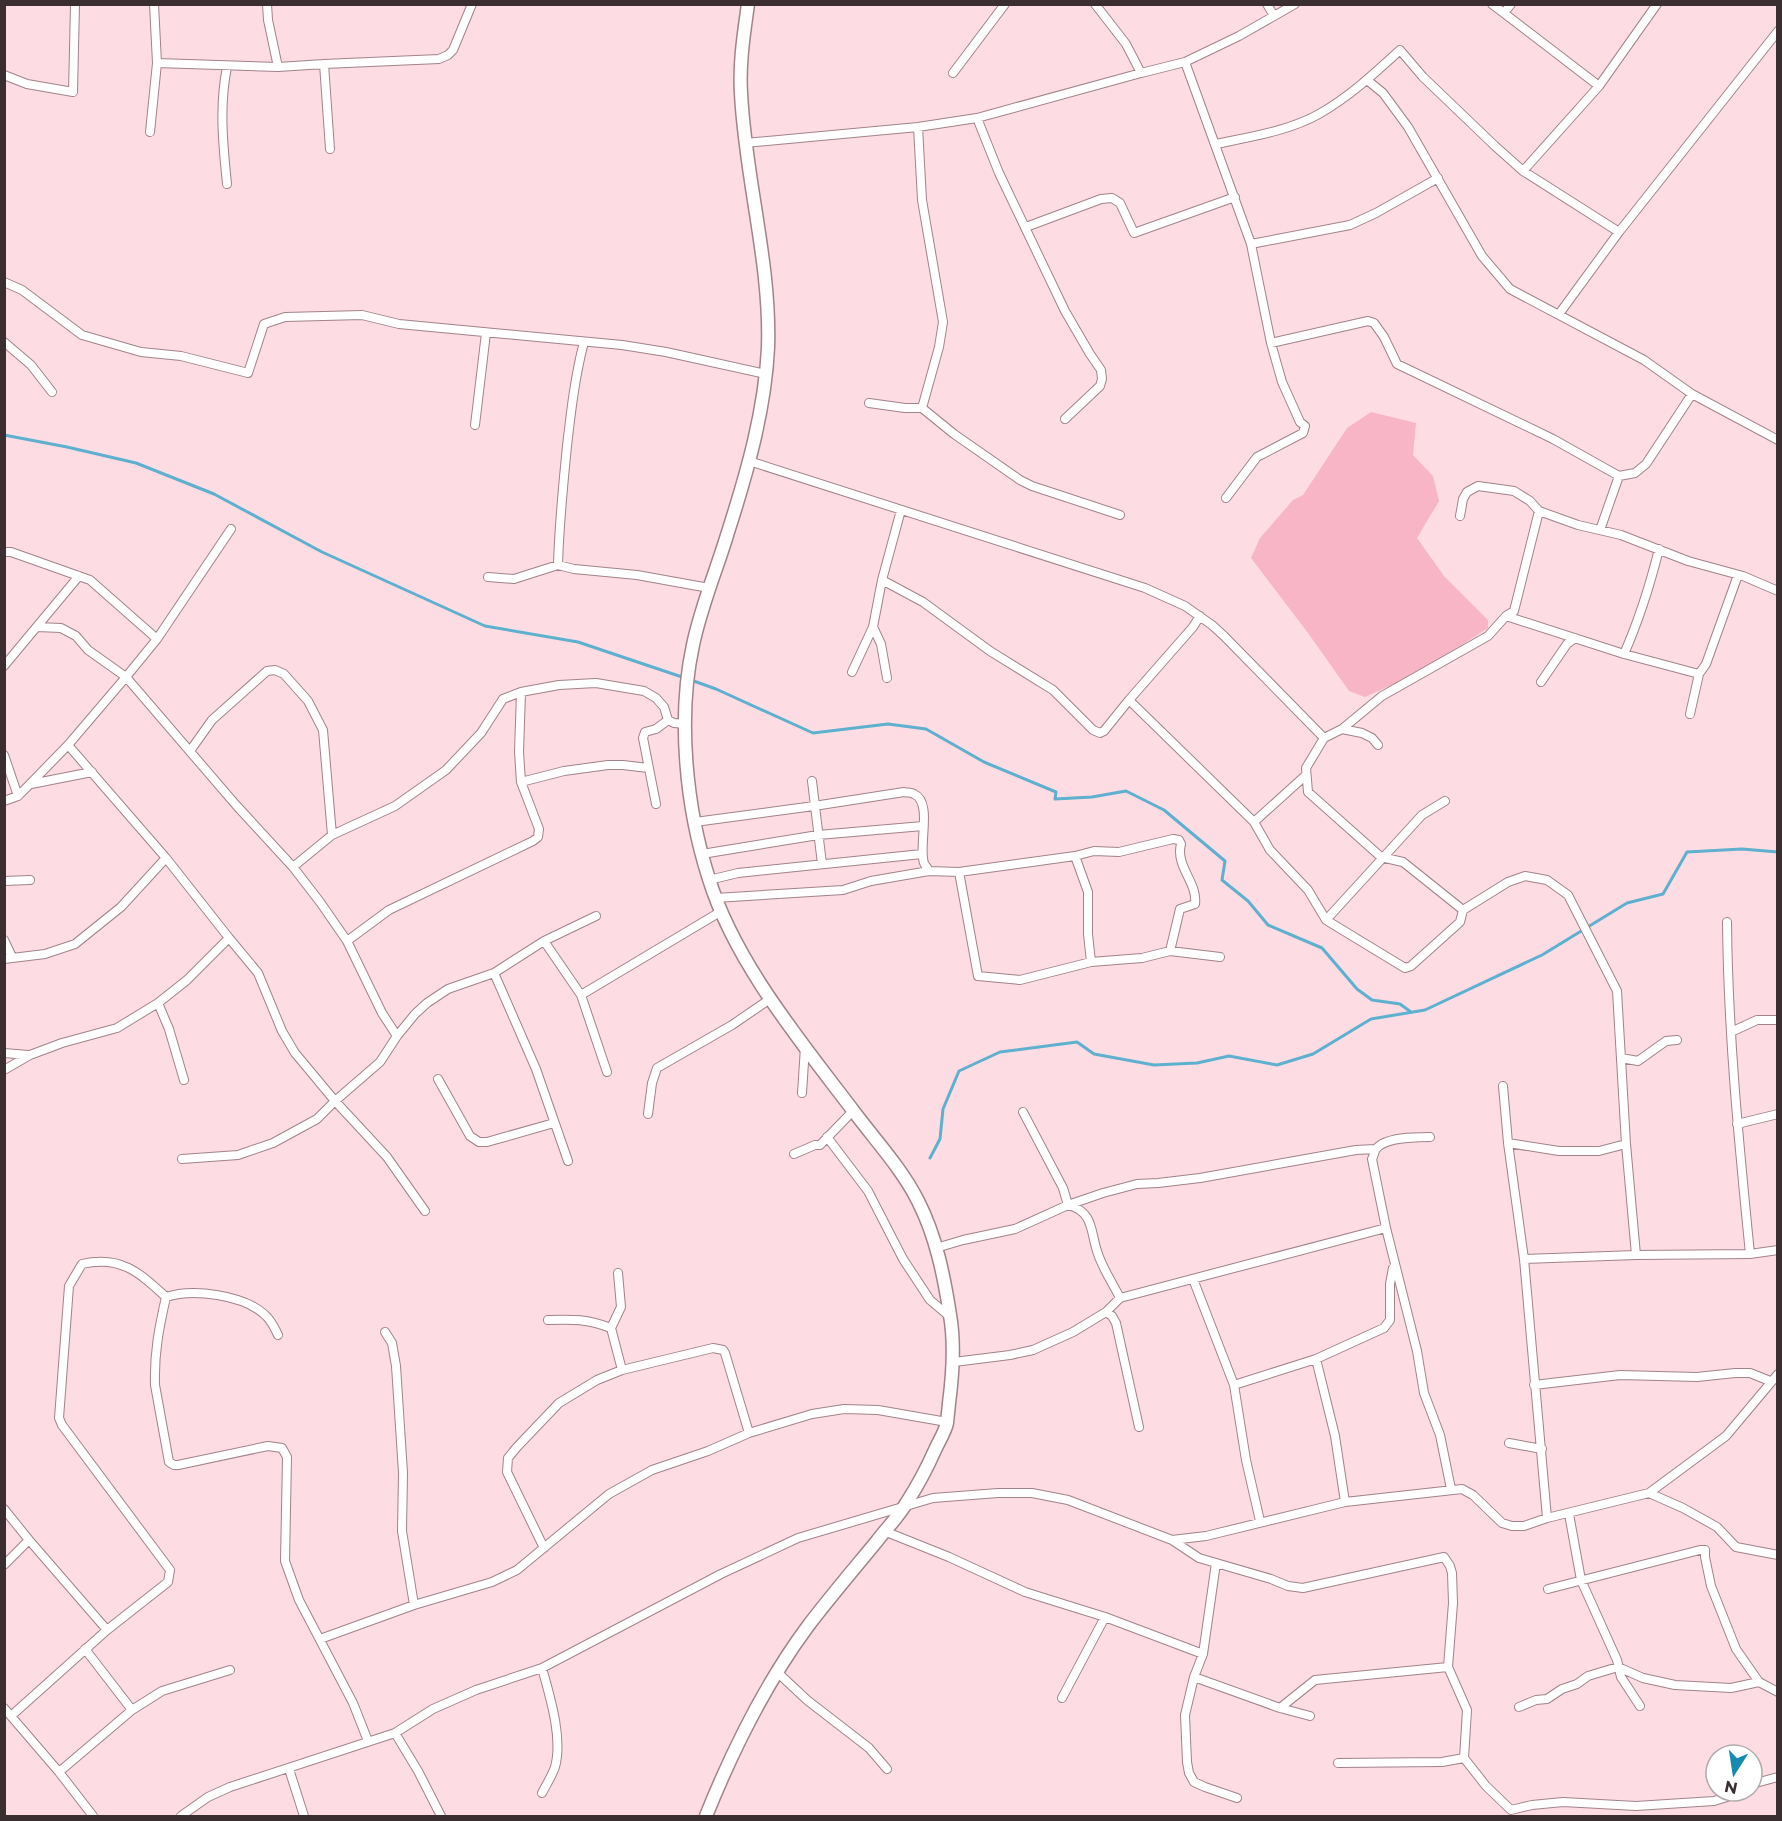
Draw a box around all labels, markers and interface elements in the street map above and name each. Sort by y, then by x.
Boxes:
north arrow [1704,1743,1764,1803]
text: N [1723,1777,1739,1798]

